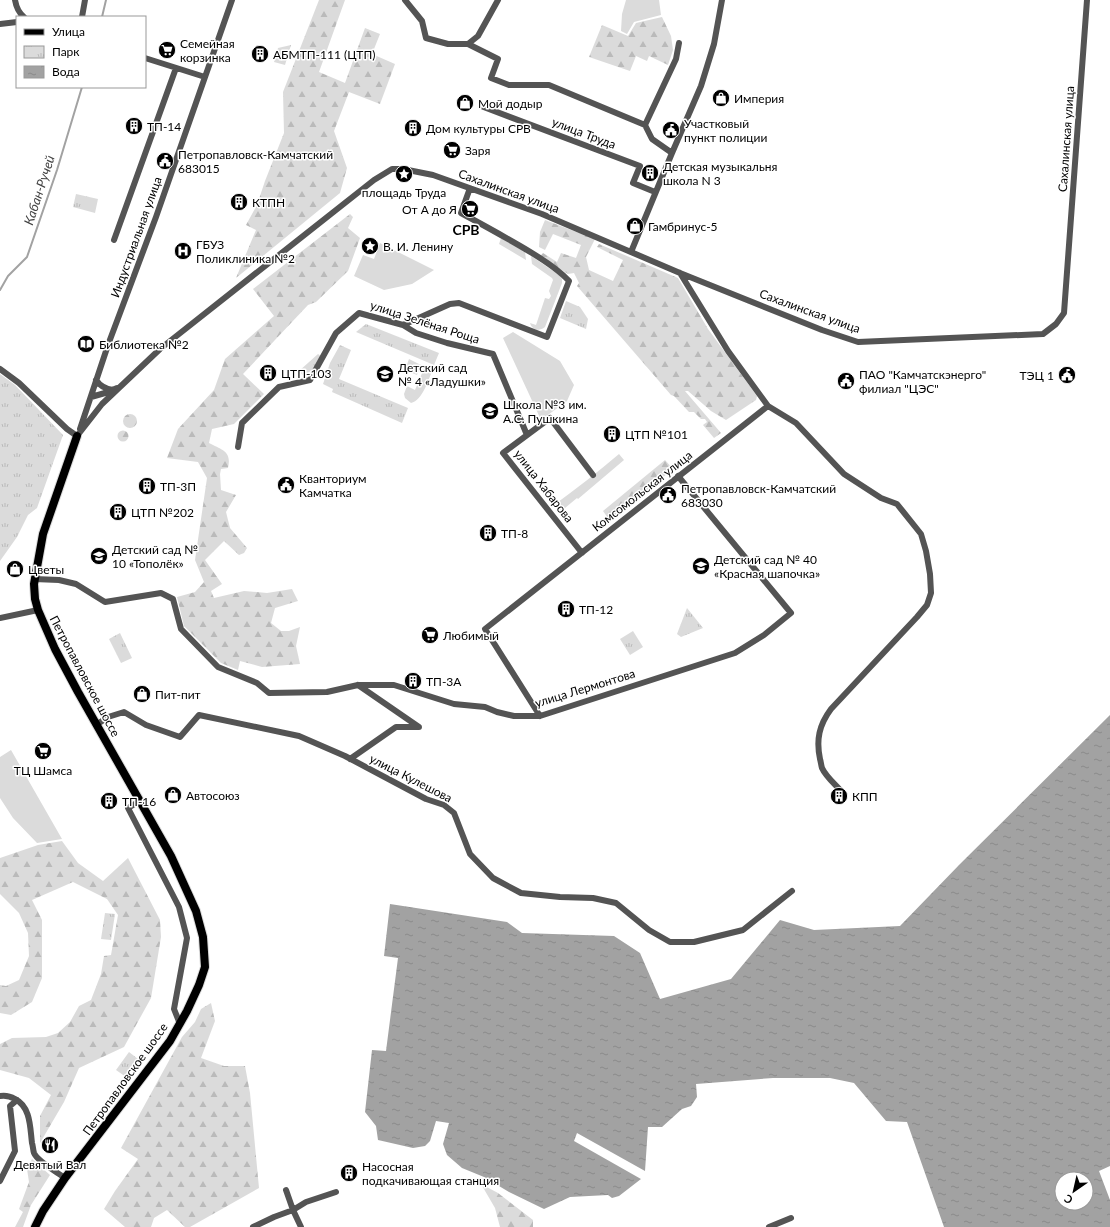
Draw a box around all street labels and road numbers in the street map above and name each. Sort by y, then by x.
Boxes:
street label: Сахалинская улица [1055,85,1077,193]
street label: улица Труда [550,114,618,152]
street label: Сахалинская улица [456,166,562,216]
street label: Индустриальная улица [107,174,165,300]
street label: Сахалинская улица [757,286,863,336]
street label: улица Зелёная Роща [368,297,482,347]
street label: улица Хабарова [511,447,577,525]
street label: Комсомольская улица [589,447,695,535]
street label: Петропавловское шоссе [47,613,123,739]
street label: улица Лермонтова [533,666,637,710]
street label: улица Кулешова [367,751,455,805]
street label: Петропавловское шоссе [79,1020,171,1138]

